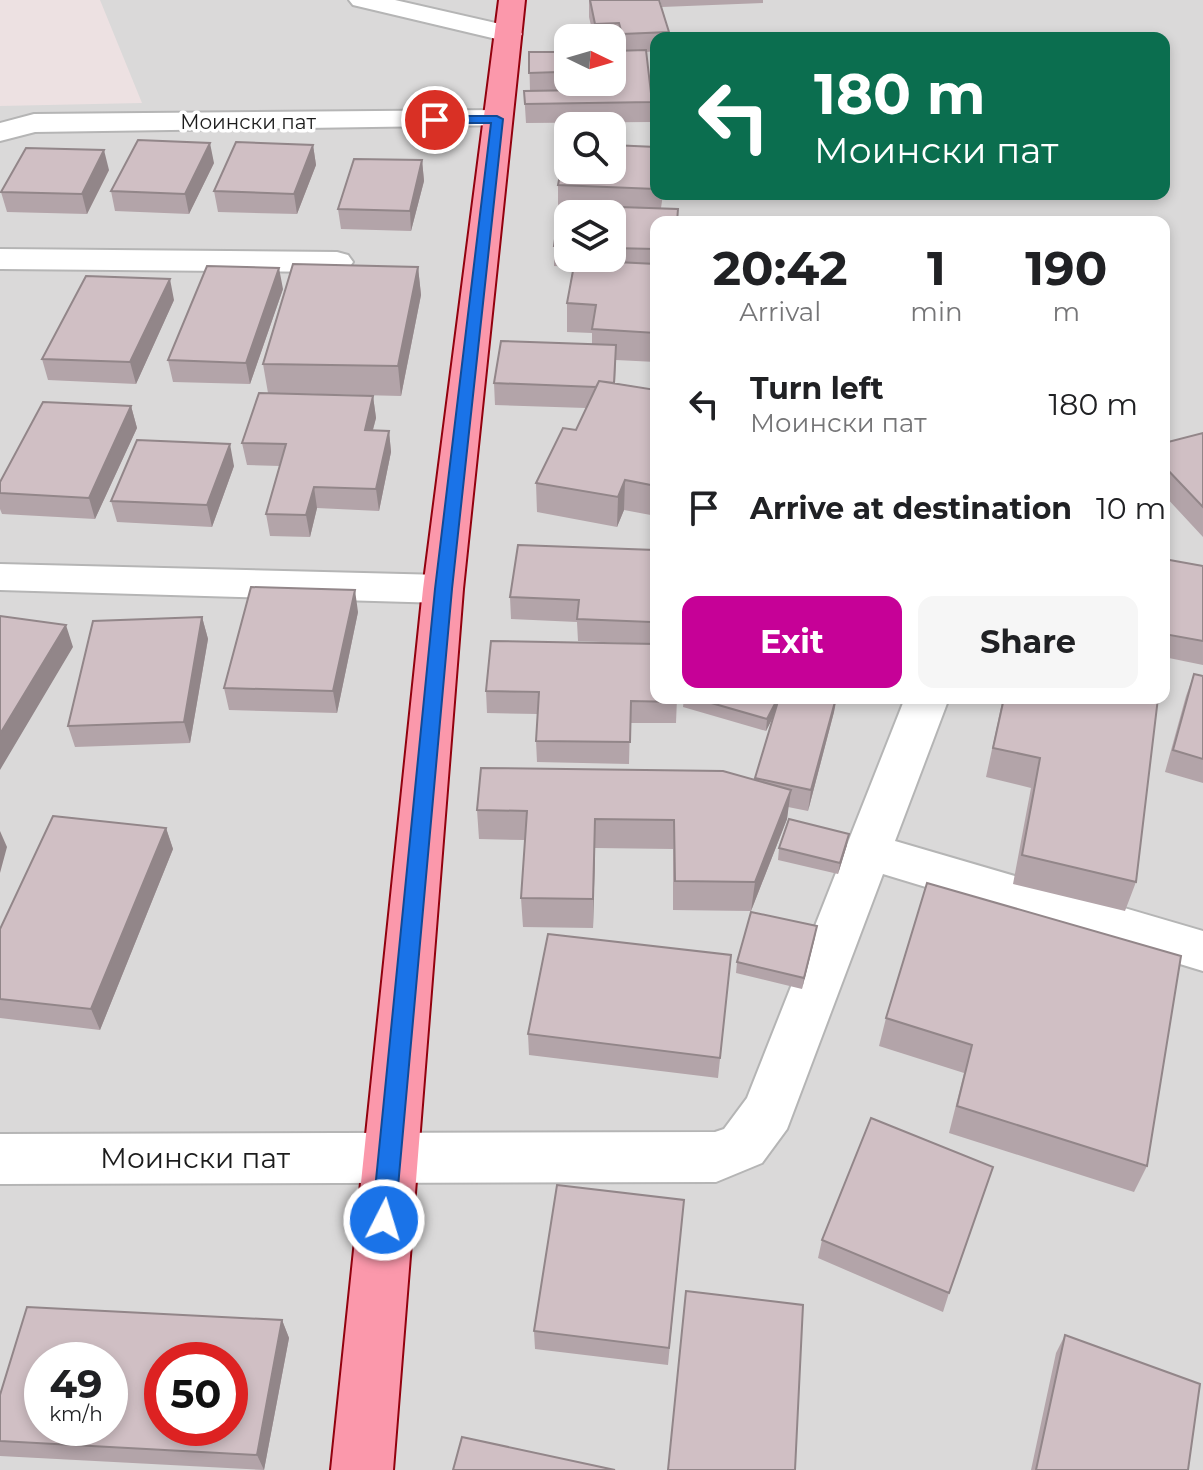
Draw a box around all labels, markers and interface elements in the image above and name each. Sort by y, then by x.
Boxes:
north arrow [554,24,626,96]
map controls [554,24,626,272]
text: 180 m [814,60,986,128]
icon: left [682,64,786,168]
pin [401,86,469,154]
icon: arrive [413,98,457,142]
street label: Моински пат [180,110,316,134]
button: search [554,112,626,184]
text: Моински пат [814,128,1058,172]
button: layers [554,200,626,272]
text: 20:42 [713,239,848,297]
text: 1 [927,239,946,297]
text: 190 [1025,239,1107,297]
text: Arrival [739,296,821,328]
text: min [910,296,963,328]
text: m [1052,296,1080,328]
text: Turn left [750,370,883,407]
icon: left [682,382,726,426]
text: 180 m [1048,386,1138,423]
text: Моински пат [750,407,926,439]
icon: arrive [682,486,726,530]
text: Arrive at destination [750,490,1072,527]
text: 10 m [1096,490,1166,527]
button: Exit [682,596,902,688]
button: Share [918,596,1138,688]
street label: Моински пат [100,1141,291,1175]
position arrow [342,1178,426,1262]
speed limit sign: 50 [144,1342,248,1446]
text: 49 [50,1359,102,1408]
text: km/h [49,1402,103,1426]

